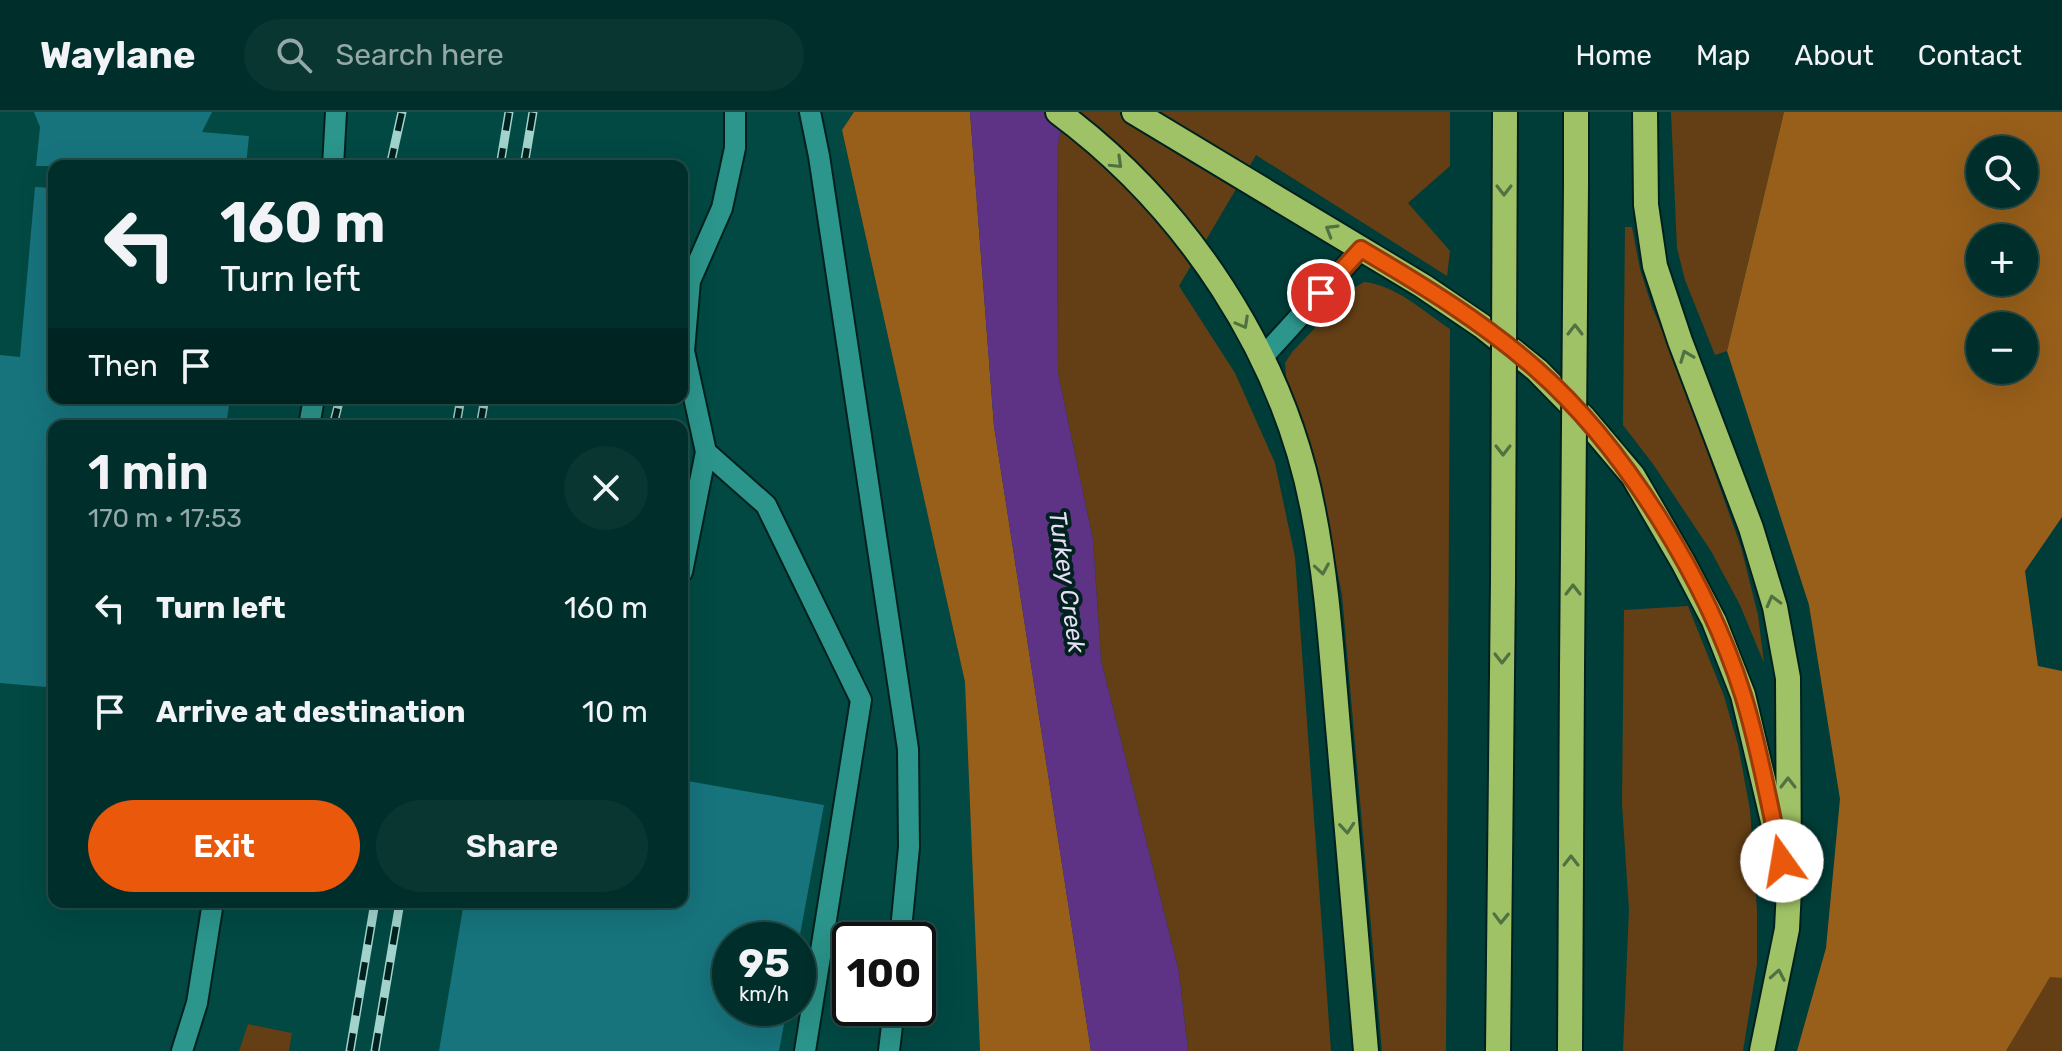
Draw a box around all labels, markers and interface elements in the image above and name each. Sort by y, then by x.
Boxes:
search box [244,19,804,91]
text: Waylane [40,32,196,78]
icon: search [272,33,316,77]
text: Search here [336,37,504,73]
text: Home [1575,39,1652,72]
text: Map [1696,39,1750,72]
text: About [1794,39,1874,72]
text: Contact [1918,39,2022,72]
map controls [1966,136,2038,384]
button: search [1966,136,2038,208]
one-way arrow [1108,154,1122,168]
one-way arrow [1495,184,1513,197]
text: 160 m [220,190,386,256]
icon: left [88,192,192,296]
button: + [1966,224,2038,296]
one-way arrow [1325,225,1340,240]
text: Turn left [220,257,361,300]
pin [1287,259,1355,327]
icon: arrive [1299,271,1343,315]
button: − [1966,312,2038,384]
one-way arrow [1234,315,1249,329]
one-way arrow [1566,323,1584,336]
icon: arrive [174,344,218,388]
text: Then [88,348,158,384]
one-way arrow [1679,350,1696,364]
text: 1 min [88,444,209,501]
one-way arrow [1494,444,1512,457]
button: close [564,446,648,530]
text: 170 m · 17:53 [88,503,242,534]
water label: Turkey Creek [1043,509,1091,656]
one-way arrow [1313,562,1330,576]
one-way arrow [1564,583,1582,596]
icon: left [88,586,132,630]
text: Turn left [156,590,286,626]
text: 160 m [564,590,648,626]
one-way arrow [1765,595,1782,609]
one-way arrow [1493,652,1511,665]
icon: arrive [88,690,132,734]
text: Arrive at destination [156,694,466,730]
text: 10 m [582,694,648,730]
one-way arrow [1780,776,1797,789]
button: Exit [88,800,360,892]
button: Share [376,800,648,892]
position arrow [1740,819,1824,903]
one-way arrow [1338,822,1355,835]
one-way arrow [1562,854,1580,867]
one-way arrow [1492,912,1510,925]
speed limit sign: 100 [832,922,936,1026]
text: 95 [738,940,790,987]
one-way arrow [1769,968,1786,981]
text: km/h [739,982,789,1006]

